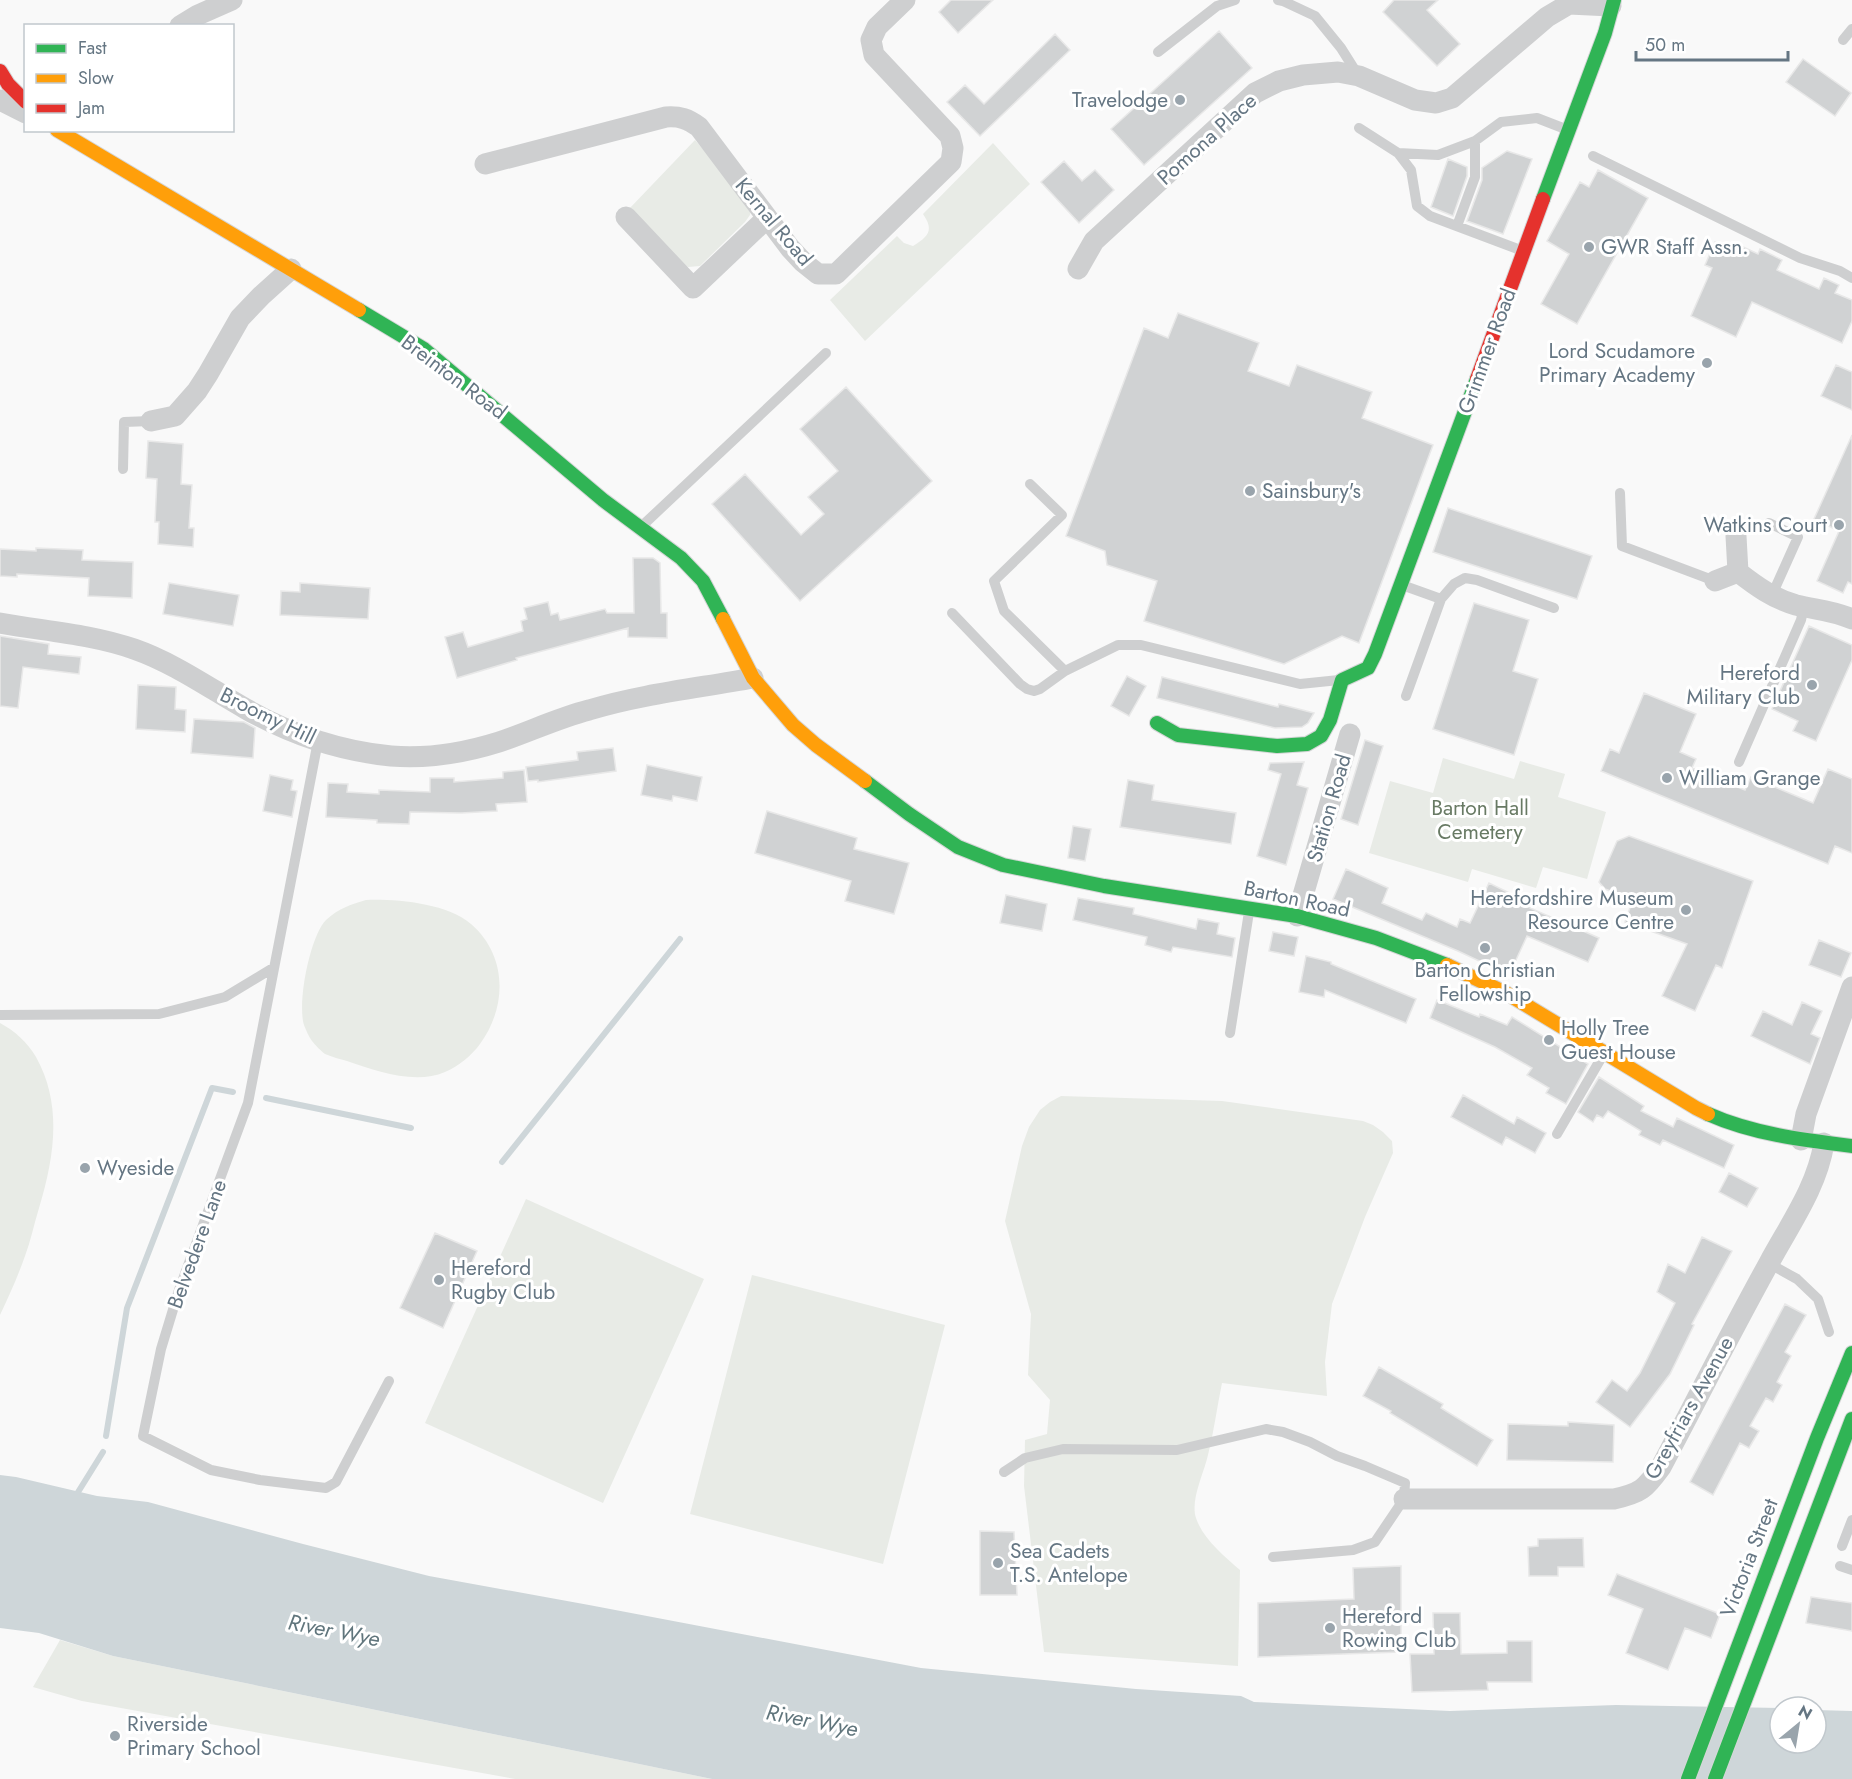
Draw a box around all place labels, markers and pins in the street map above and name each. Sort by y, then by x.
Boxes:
place label: Travelodge [1072,85,1168,115]
marker: Travelodge [1173,93,1187,107]
place label: GWR Staff Assn. [1601,232,1749,262]
marker: GWR Staff Assn. [1582,240,1596,254]
place label: Lord Scudamore Primary Academy [1539,336,1696,390]
marker: Lord Scudamore Primary Academy [1700,356,1714,370]
place label: Sainsbury's [1262,476,1361,506]
marker: Sainsbury's [1243,484,1257,498]
place label: Watkins Court [1704,510,1827,540]
marker: Watkins Court [1832,518,1846,532]
place label: Hereford Military Club [1687,658,1800,712]
marker: Hereford Military Club [1805,678,1819,692]
place label: William Grange [1679,763,1821,793]
marker: William Grange [1660,771,1674,785]
place label: Herefordshire Museum Resource Centre [1470,883,1674,937]
marker: Herefordshire Museum Resource Centre [1679,903,1693,917]
marker: Barton Christian Fellowship [1478,941,1492,955]
place label: Barton Christian Fellowship [1414,955,1556,1009]
place label: Holly Tree Guest House [1561,1013,1676,1067]
marker: Holly Tree Guest House [1542,1033,1556,1047]
place label: Wyeside [97,1153,174,1183]
marker: Wyeside [78,1161,92,1175]
place label: Hereford Rugby Club [451,1253,555,1307]
marker: Hereford Rugby Club [432,1273,446,1287]
place label: Sea Cadets T.S. Antelope [1010,1536,1128,1590]
marker: Sea Cadets T.S. Antelope [991,1556,1005,1570]
place label: Hereford Rowing Club [1342,1601,1456,1655]
marker: Hereford Rowing Club [1323,1621,1337,1635]
place label: Riverside Primary School [127,1709,261,1763]
marker: Riverside Primary School [108,1729,122,1743]

